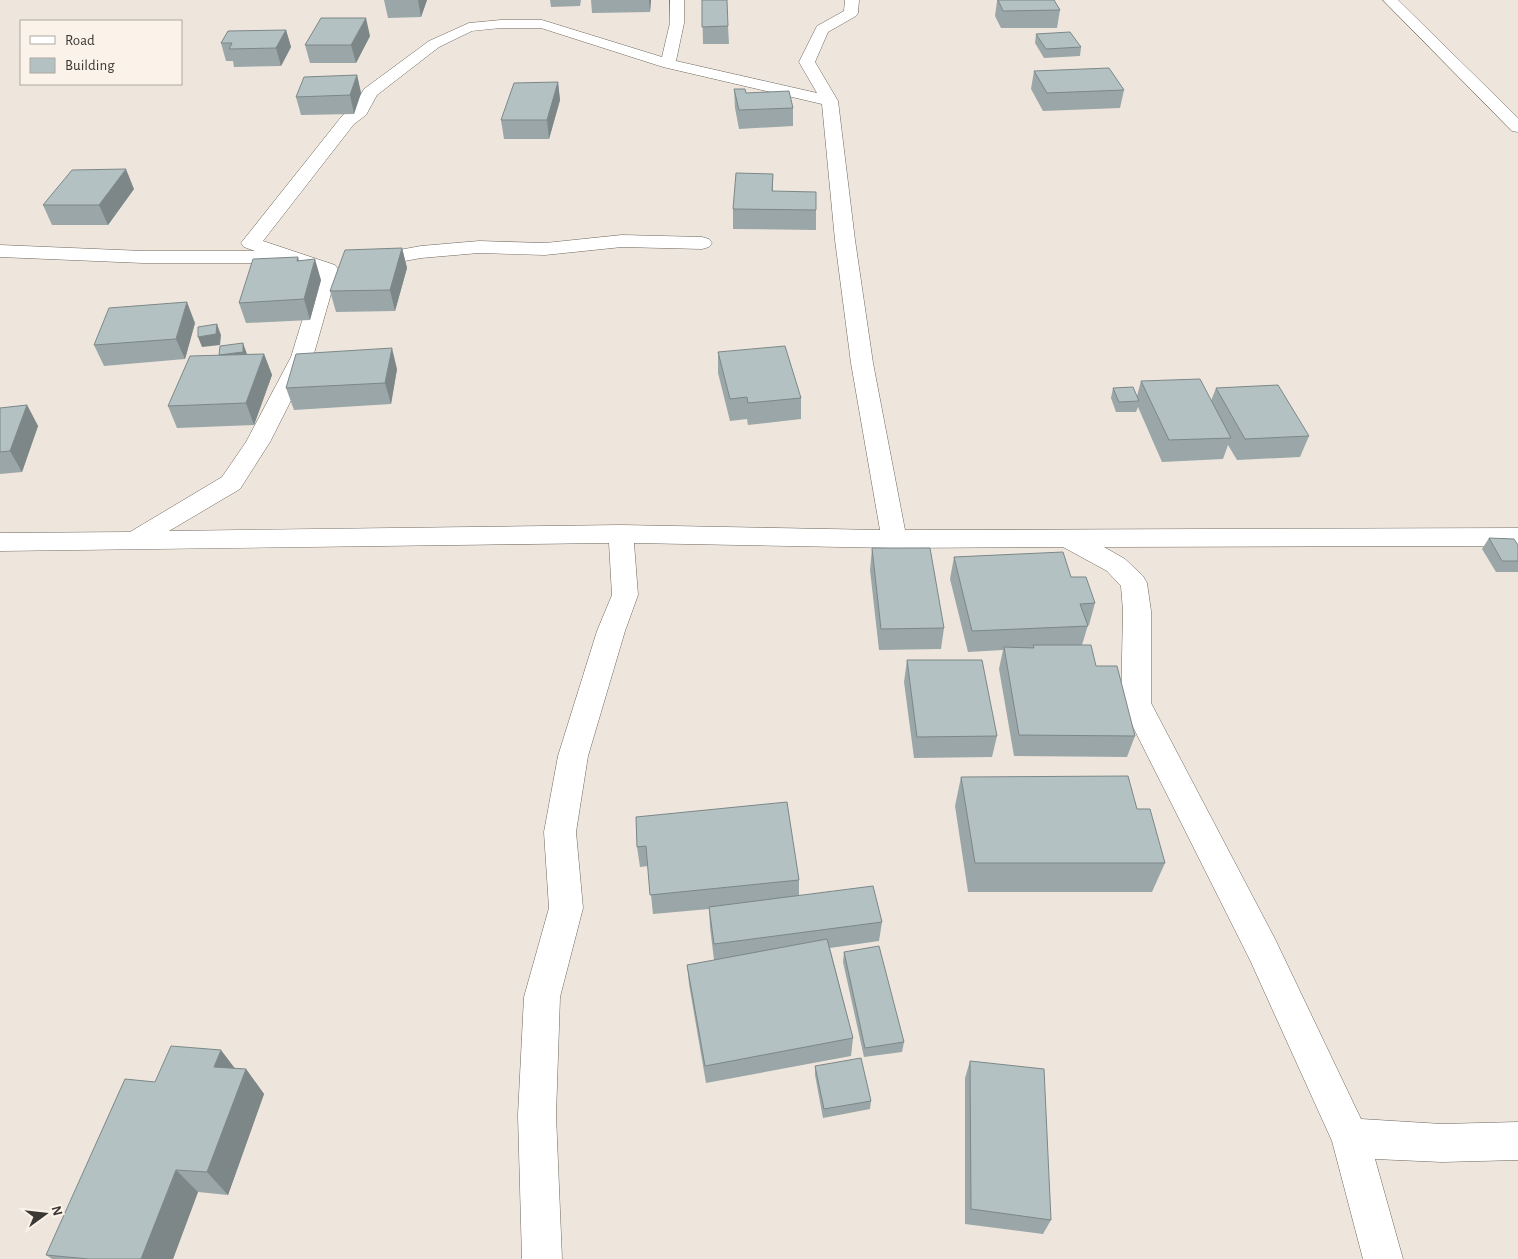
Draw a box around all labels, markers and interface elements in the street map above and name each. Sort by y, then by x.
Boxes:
legend [20,20,182,85]
text: Road [65,33,95,48]
text: Building [65,58,115,73]
north arrow [20,1189,70,1239]
text: N [49,1204,65,1217]

